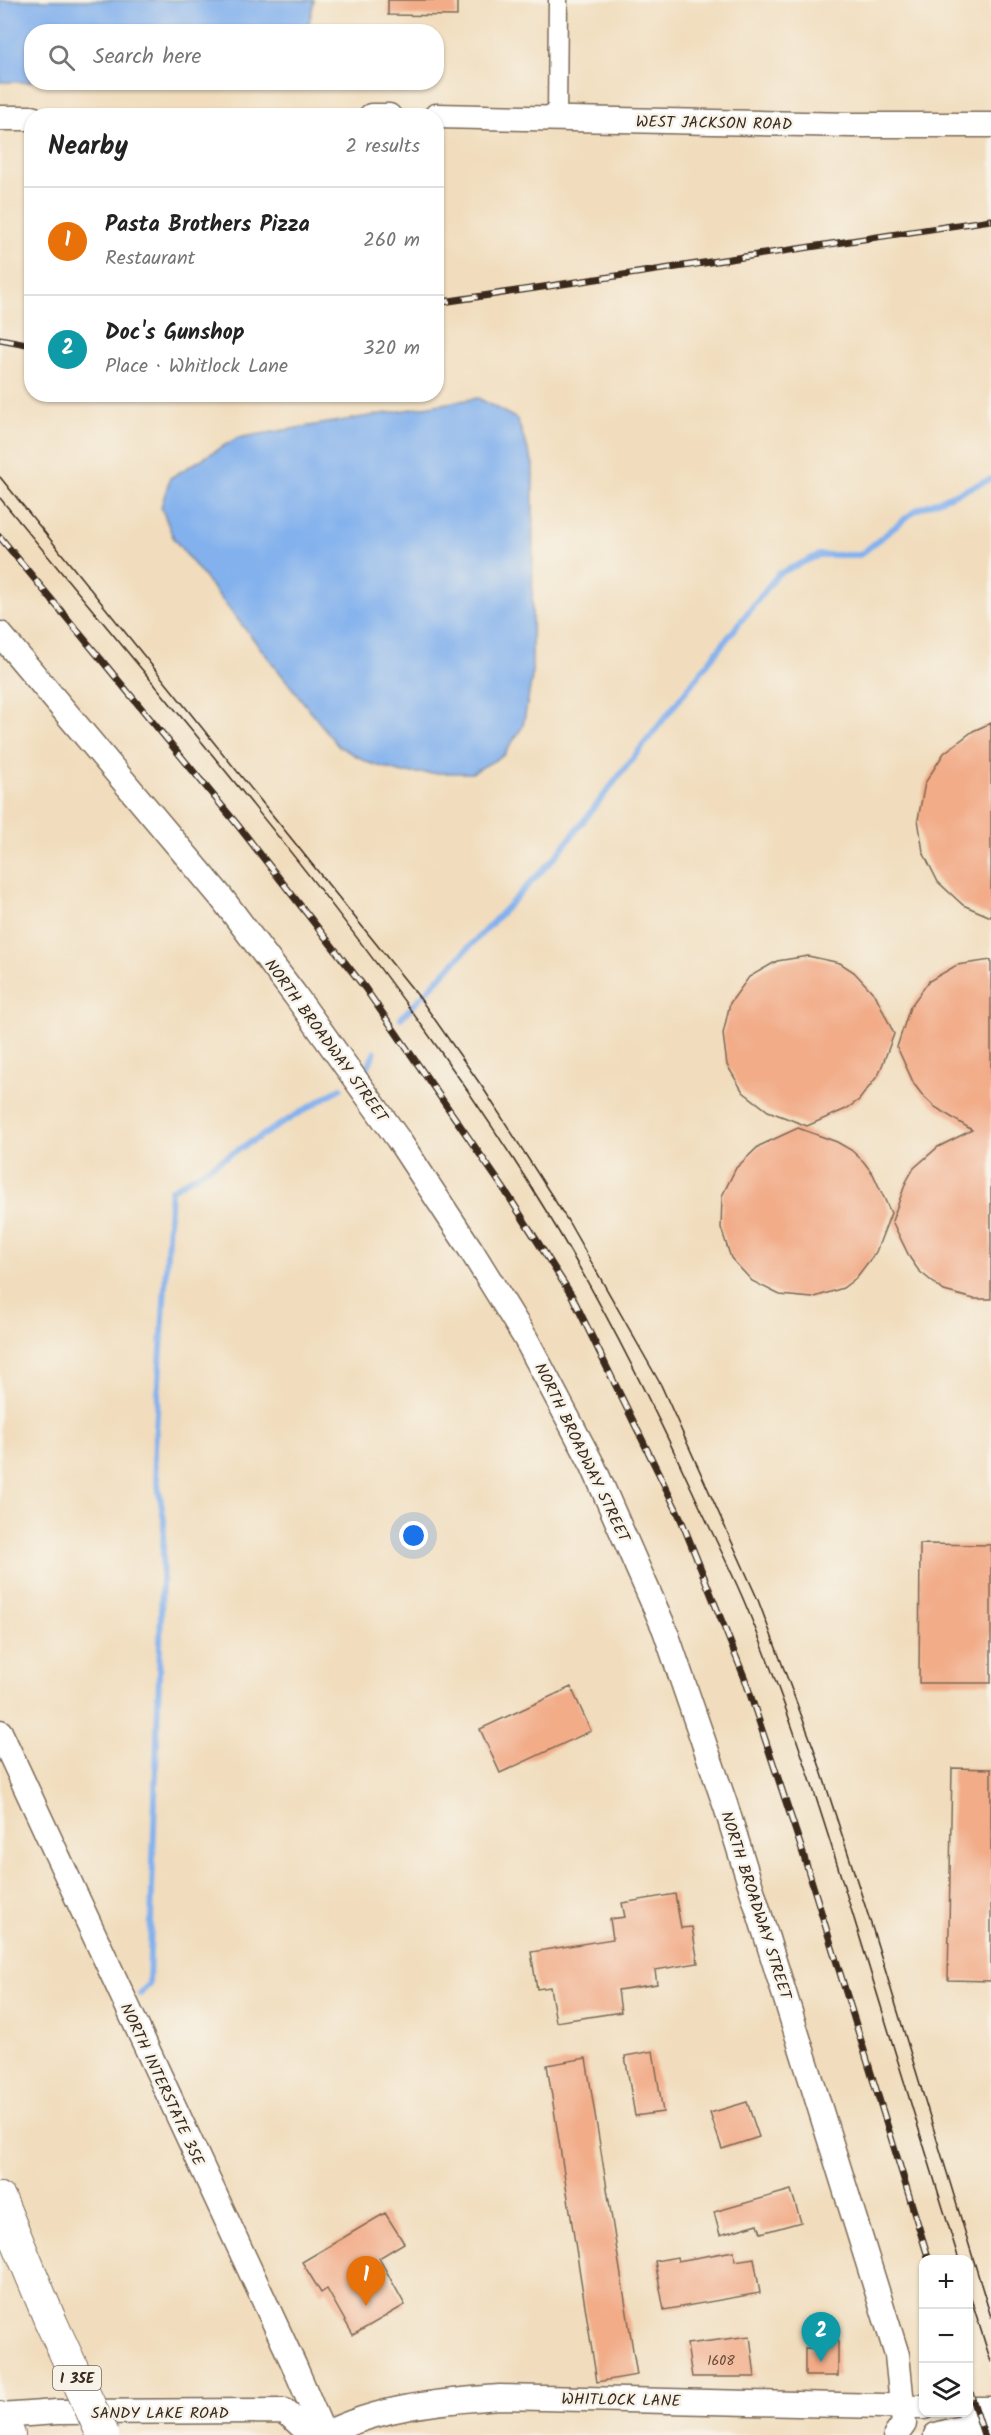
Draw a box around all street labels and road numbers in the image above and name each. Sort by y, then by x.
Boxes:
street label: WEST JACKSON ROAD [636,110,792,137]
street label: NORTH BROADWAY STREET [258,954,395,1129]
street label: NORTH BROADWAY STREET [527,1359,637,1548]
street label: NORTH BROADWAY STREET [713,1808,798,2004]
street label: NORTH INTERSTATE 35E [113,1999,211,2171]
road number: I 35E [53,2366,101,2390]
street label: WHITLOCK LANE [561,2387,682,2414]
street label: SANDY LAKE ROAD [91,2401,229,2426]

